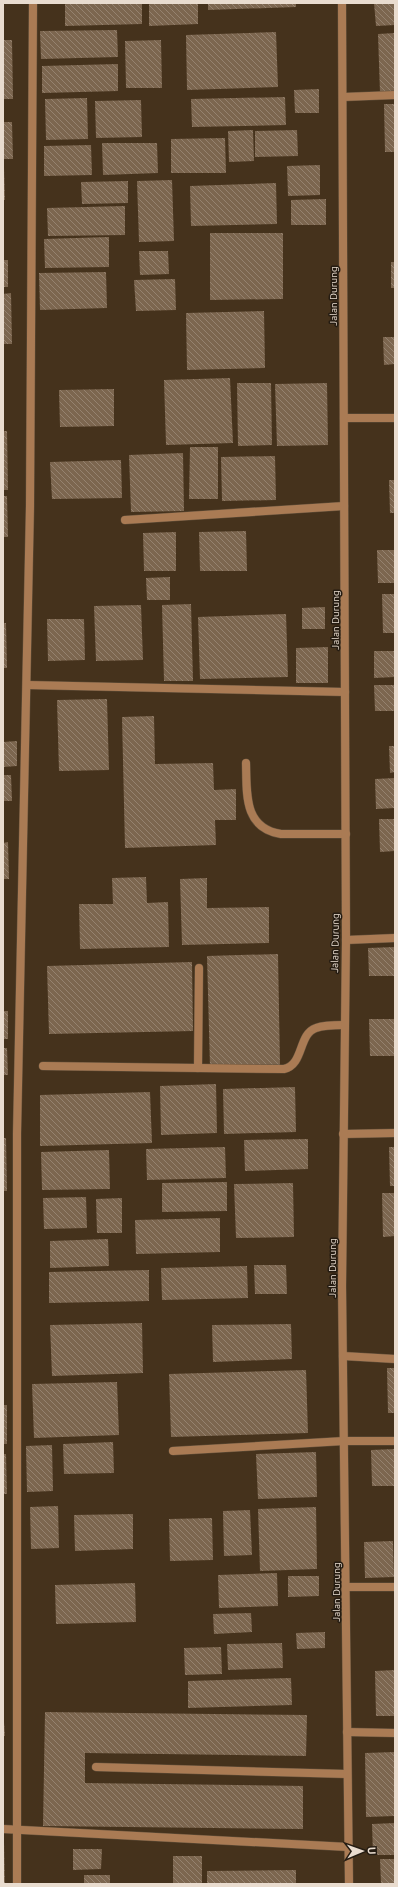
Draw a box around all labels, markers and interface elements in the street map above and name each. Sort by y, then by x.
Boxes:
street label: Jalan Durung [328,266,339,326]
street label: Jalan Durung [330,590,341,650]
street label: Jalan Durung [329,913,341,973]
street label: Jalan Durung [327,1238,338,1298]
street label: Jalan Durung [331,1562,342,1622]
north arrow [342,1831,382,1871]
text: U [366,1847,378,1855]

